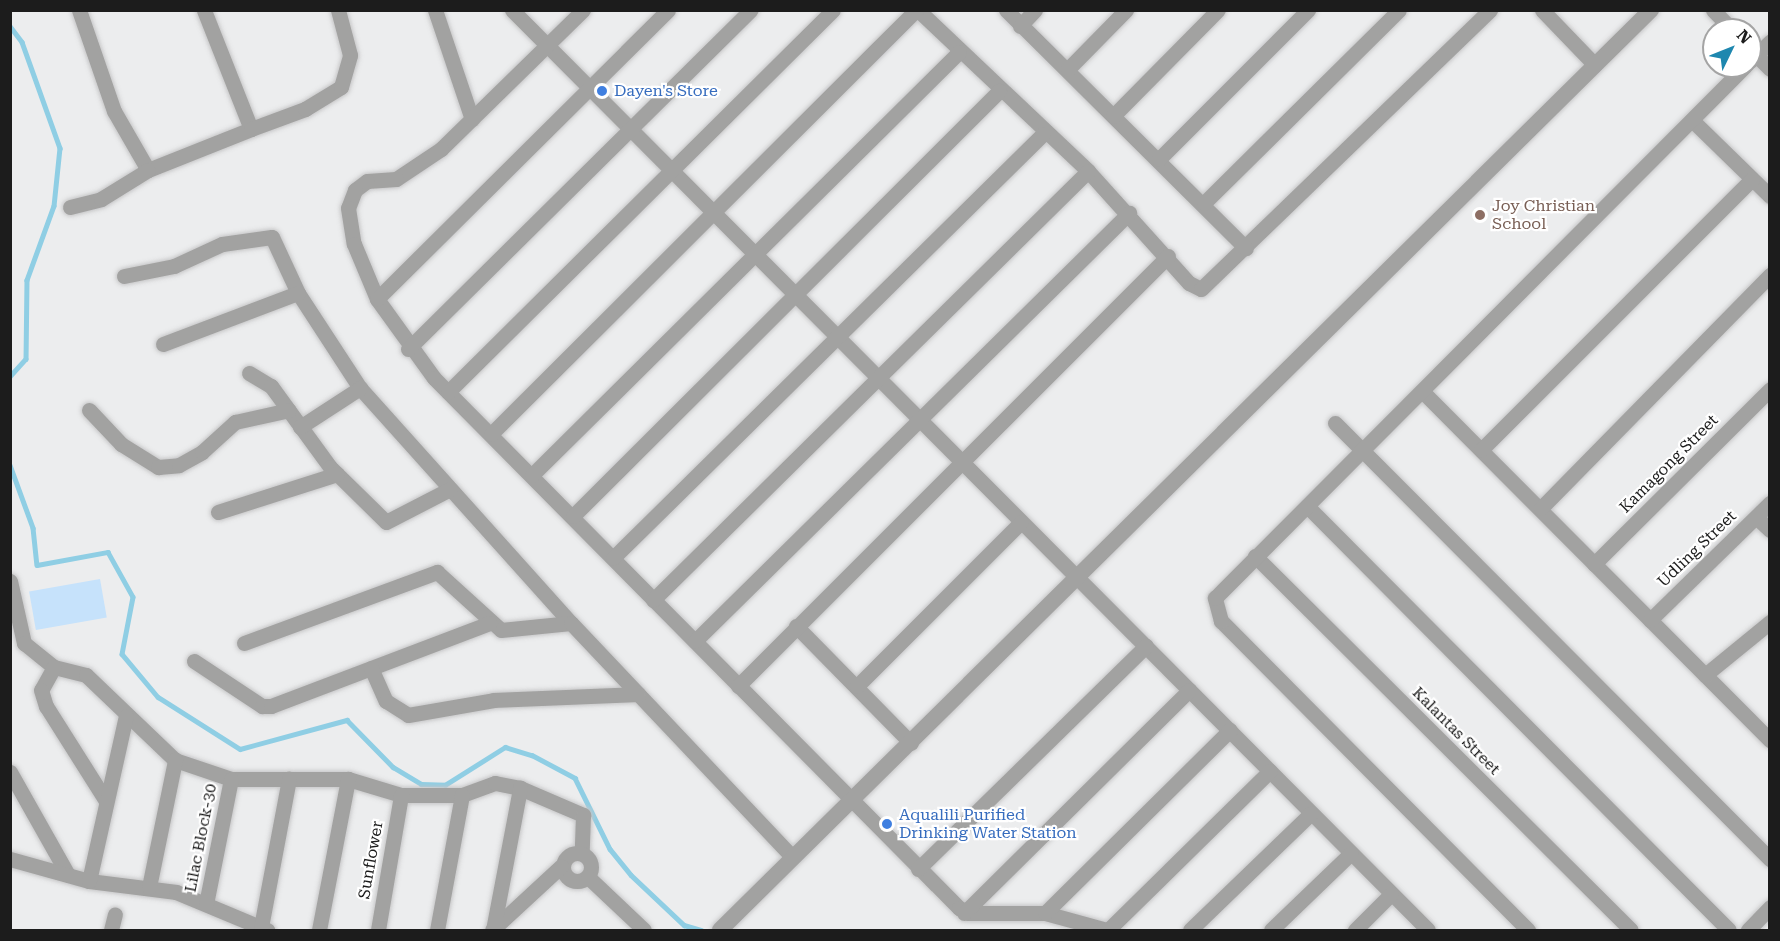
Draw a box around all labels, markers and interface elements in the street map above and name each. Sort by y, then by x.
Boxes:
north arrow [1702,18,1762,78]
text: N [1733,26,1755,48]
place label: Dayen's Store [614,81,718,101]
marker: Dayen's Store [595,84,609,98]
place label: Joy Christian School [1492,196,1595,234]
marker: Joy Christian School [1473,208,1487,222]
street label: Kamagong Street [1616,411,1722,517]
street label: Udling Street [1654,507,1740,591]
street label: Kalantas Street [1408,683,1504,779]
street label: Lilac Block-30 [181,782,221,894]
place label: Aqualili Purified Drinking Water Station [899,805,1077,843]
marker: Aqualili Purified Drinking Water Station [880,817,894,831]
street label: Sunflower [355,820,387,900]

